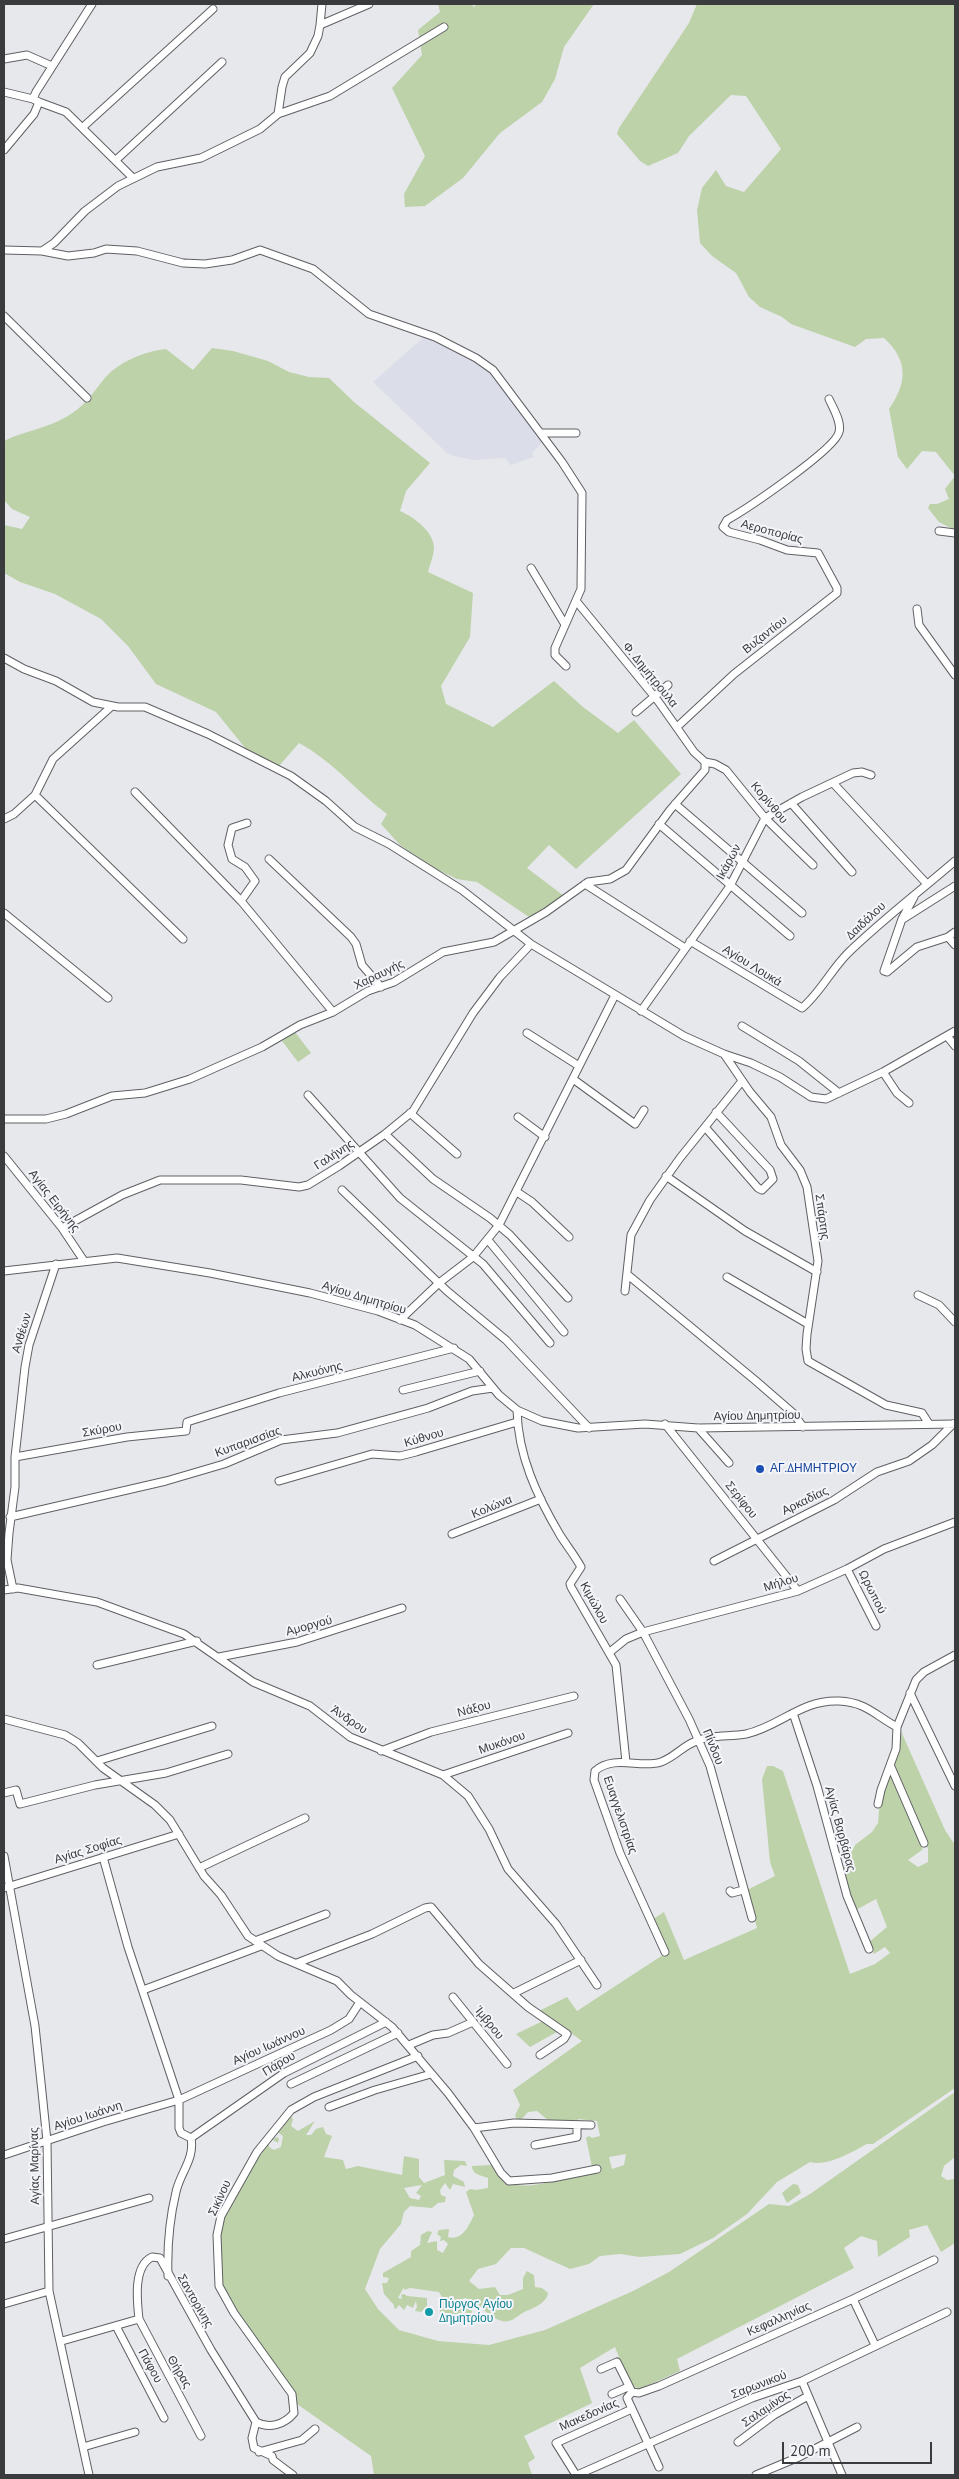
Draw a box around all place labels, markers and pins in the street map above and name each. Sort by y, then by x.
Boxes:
place label: ΑΓ.ΔΗΜΗΤΡΙΟΥ [770,1462,857,1476]
marker: ΑΓ.ΔΗΜΗΤΡΙΟΥ [754,1463,766,1475]
place label: Πύργος Αγίου Δημητρίου [439,2298,512,2326]
marker: Πύργος Αγίου Δημητρίου [423,2306,435,2318]

